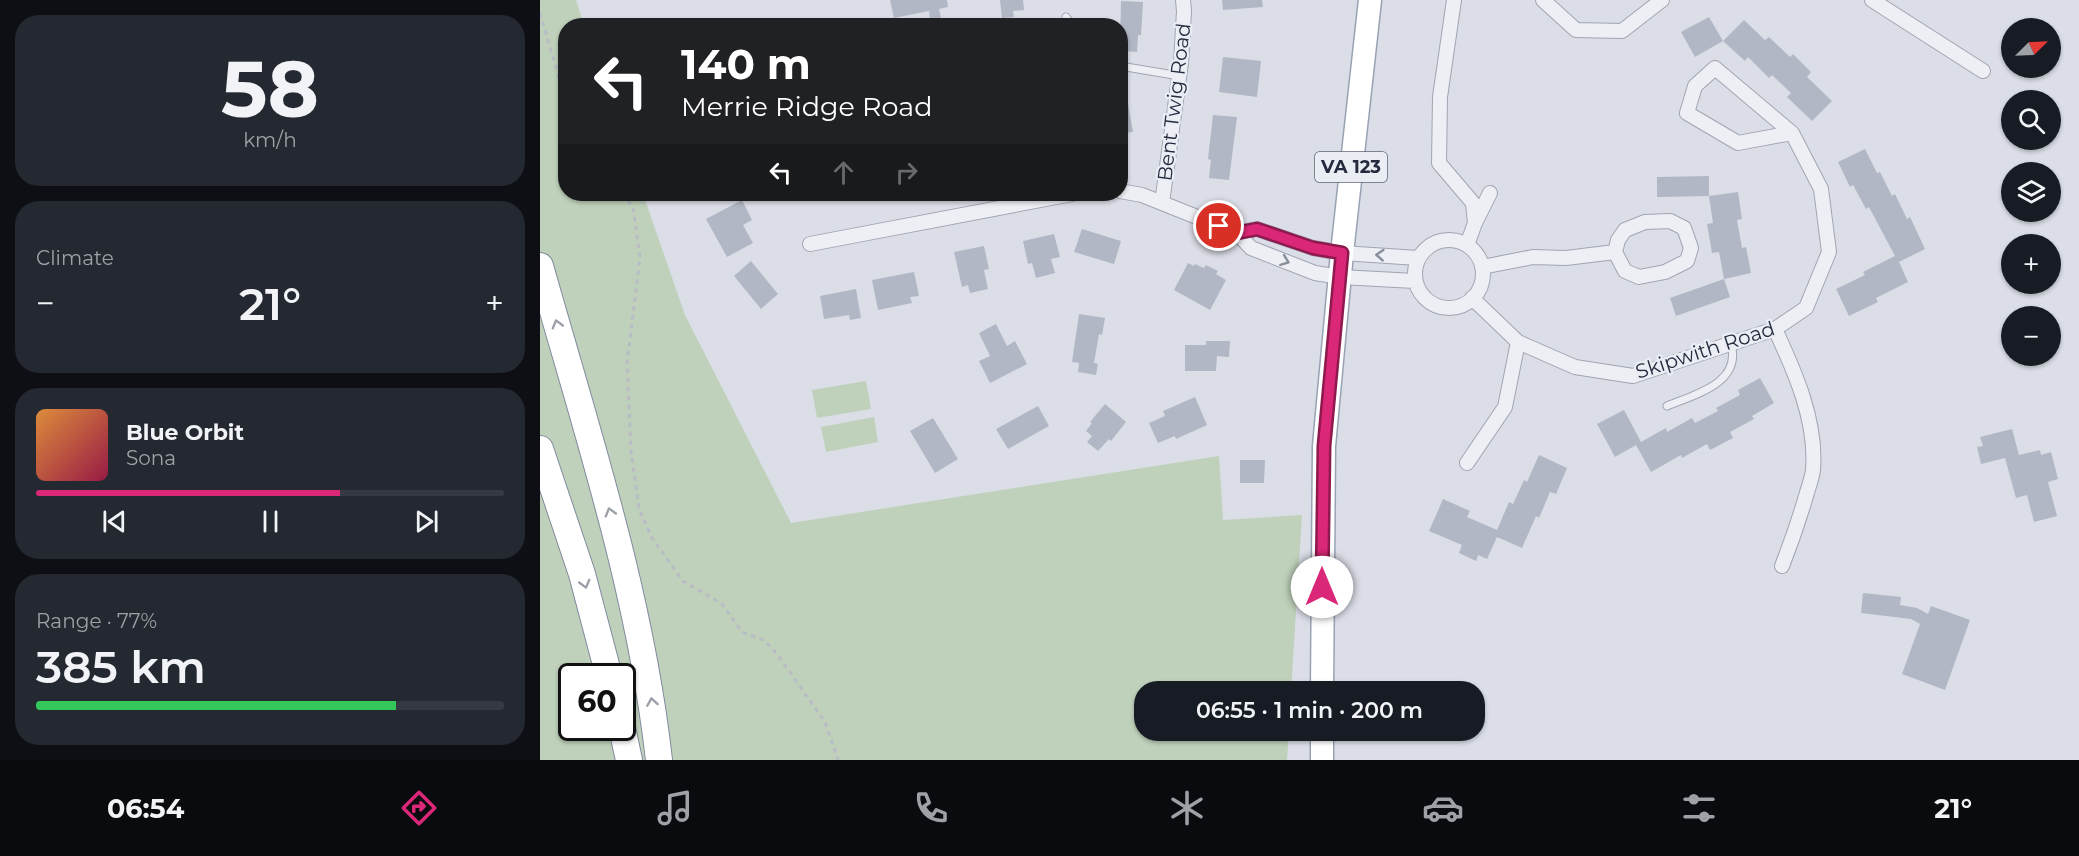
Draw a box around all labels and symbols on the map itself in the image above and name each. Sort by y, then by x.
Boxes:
north arrow [2001,18,2061,78]
street label: Bent Twig Road [1152,22,1196,182]
road number: VA 123 [1315,152,1387,182]
pin [1193,200,1244,251]
one-way arrow [1376,249,1385,262]
one-way arrow [1279,254,1290,267]
street label: Skipwith Road [1632,316,1778,384]
one-way arrow [551,319,564,329]
one-way arrow [605,507,617,518]
position arrow [1290,555,1354,619]
one-way arrow [577,579,590,589]
speed limit sign: 60 [558,663,636,741]
one-way arrow [646,697,658,707]

